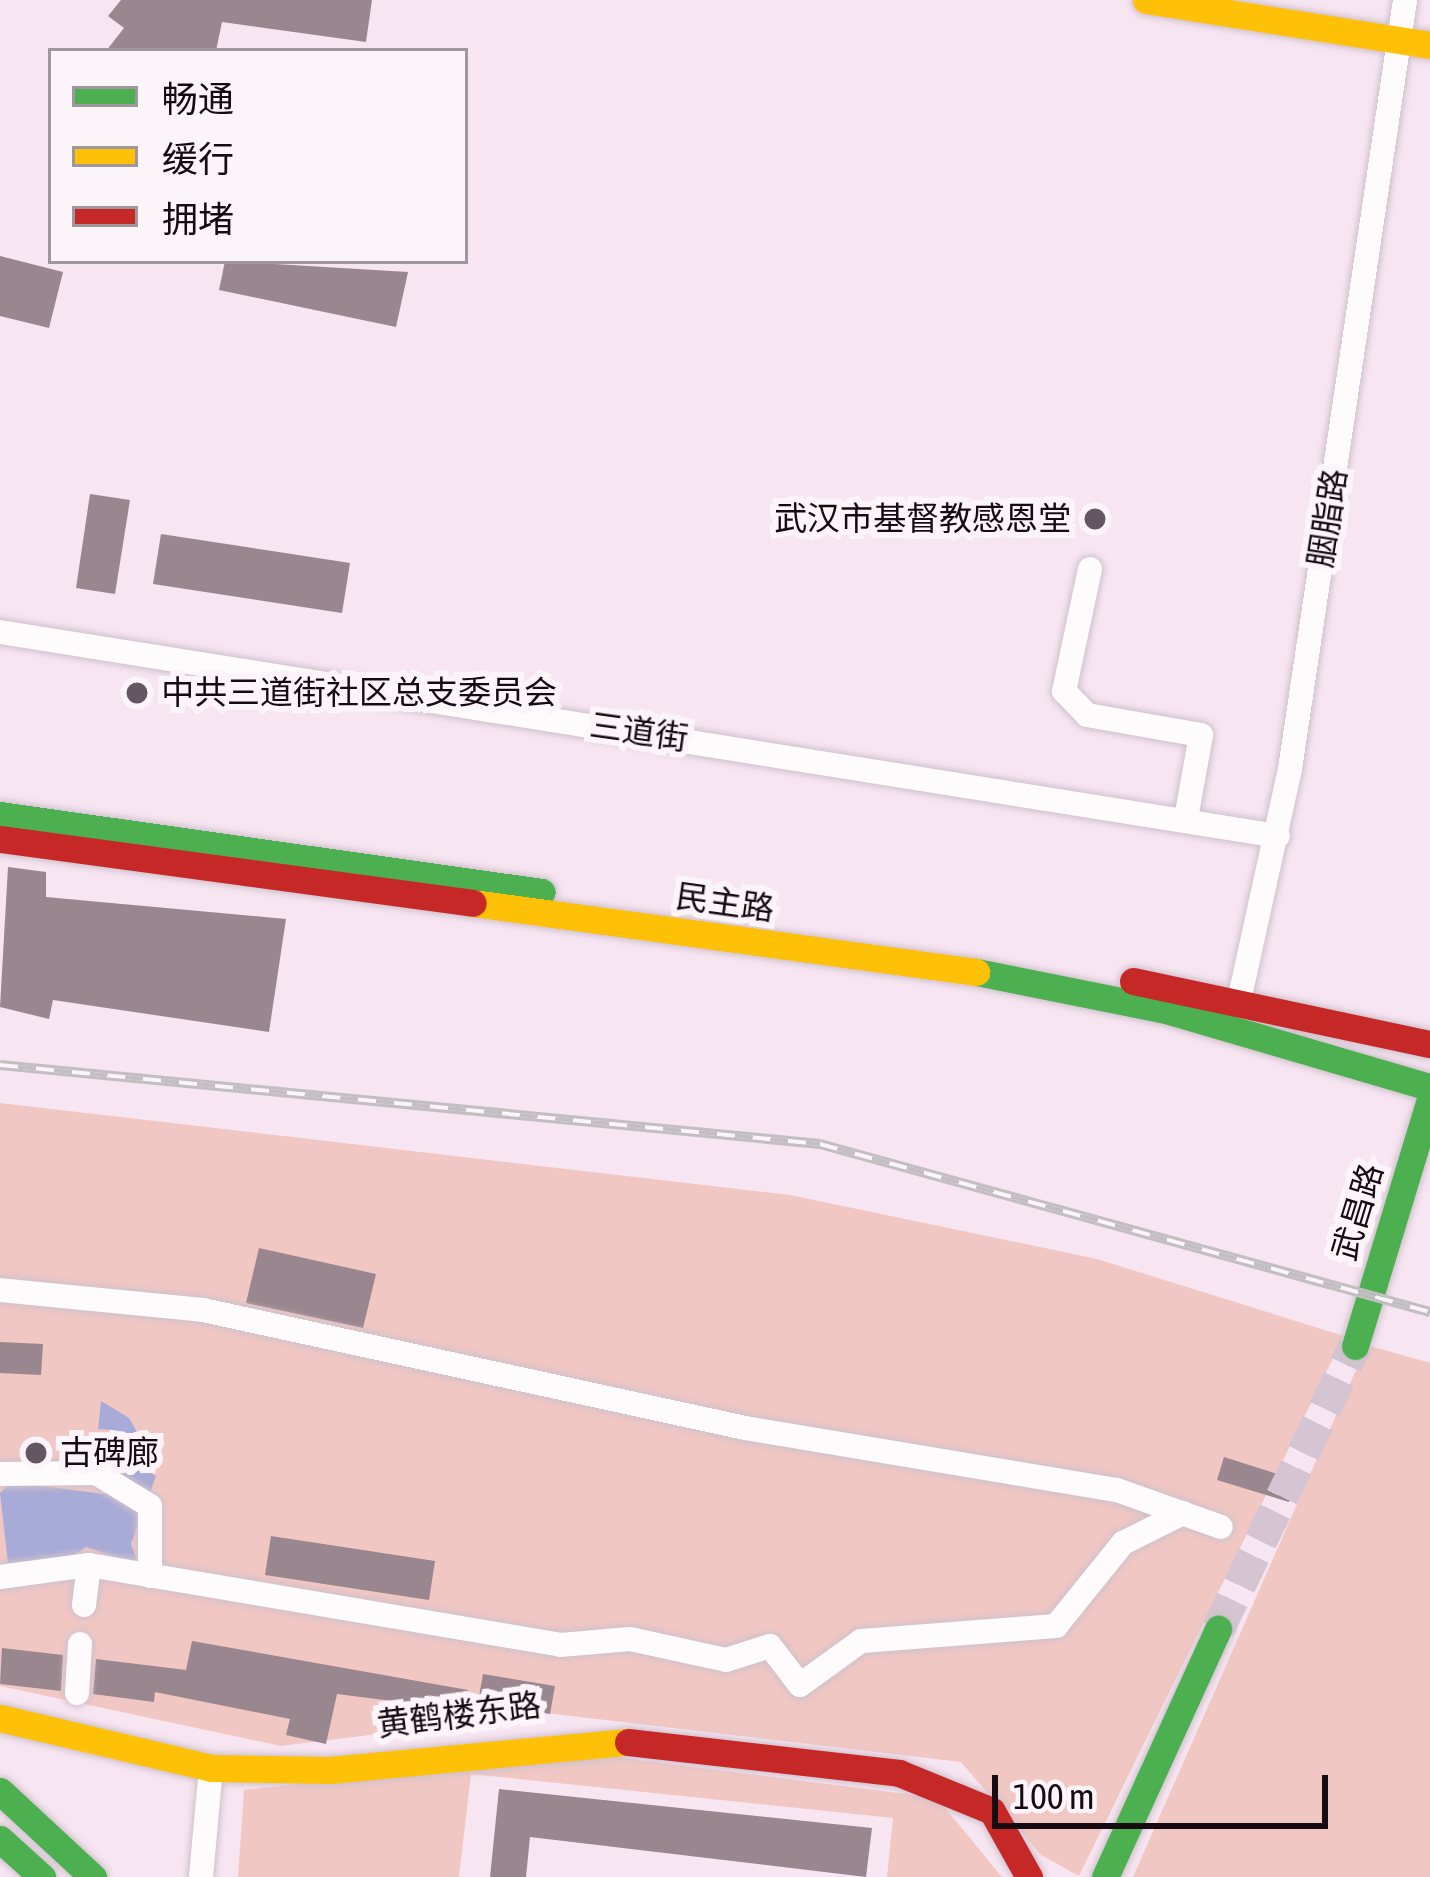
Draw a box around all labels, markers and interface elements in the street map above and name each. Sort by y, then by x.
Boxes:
legend [48,48,468,264]
text: 畅通 [162,78,234,120]
text: 缓行 [162,138,234,180]
text: 拥堵 [162,198,234,240]
street label: 胭脂路 [1301,466,1355,570]
place label: 武汉市基督教感恩堂 [774,499,1071,539]
marker: 武汉市基督教感恩堂 [1082,506,1108,532]
place label: 中共三道街社区总支委员会 [161,673,557,713]
marker: 中共三道街社区总支委员会 [124,680,150,706]
street label: 三道街 [587,706,691,758]
street label: 民主路 [673,877,777,929]
street label: 武昌路 [1325,1159,1391,1265]
place label: 古碑廊 [60,1433,159,1473]
marker: 古碑廊 [23,1440,49,1466]
street label: 黄鹤楼东路 [375,1685,543,1745]
scale bar [998,1751,1334,1825]
text: 100 m [1013,1775,1095,1817]

